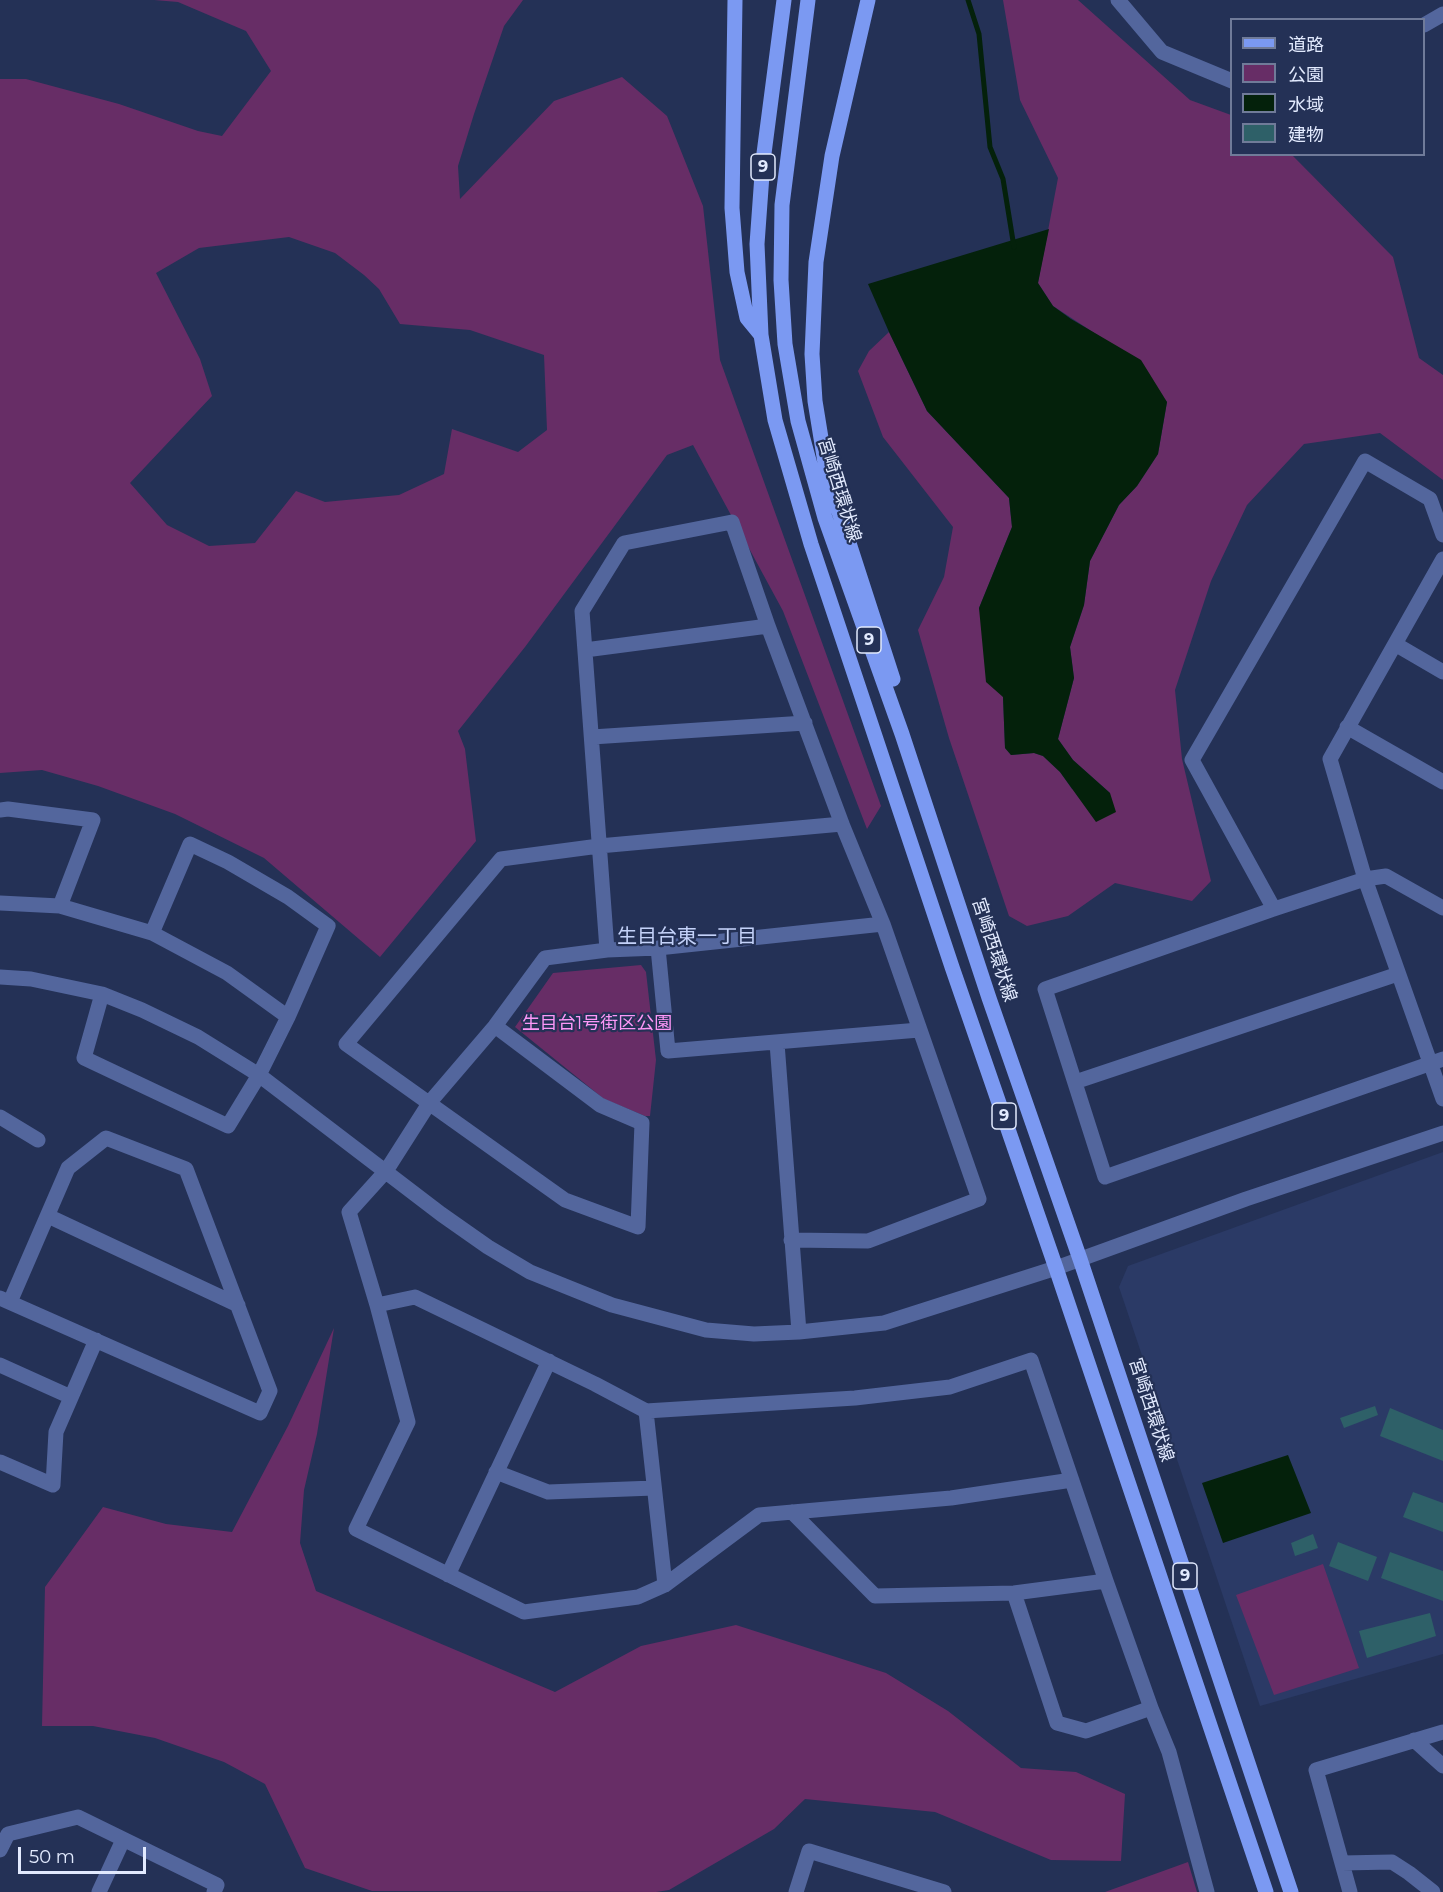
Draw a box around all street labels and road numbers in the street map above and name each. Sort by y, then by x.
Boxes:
road number: 9 [751,154,775,180]
street label: 宮崎西環状線 [813,435,865,545]
road number: 9 [857,627,881,653]
street label: 宮崎西環状線 [967,895,1021,1005]
road number: 9 [992,1103,1016,1129]
street label: 宮崎西環状線 [1124,1355,1178,1465]
road number: 9 [1173,1563,1197,1589]

